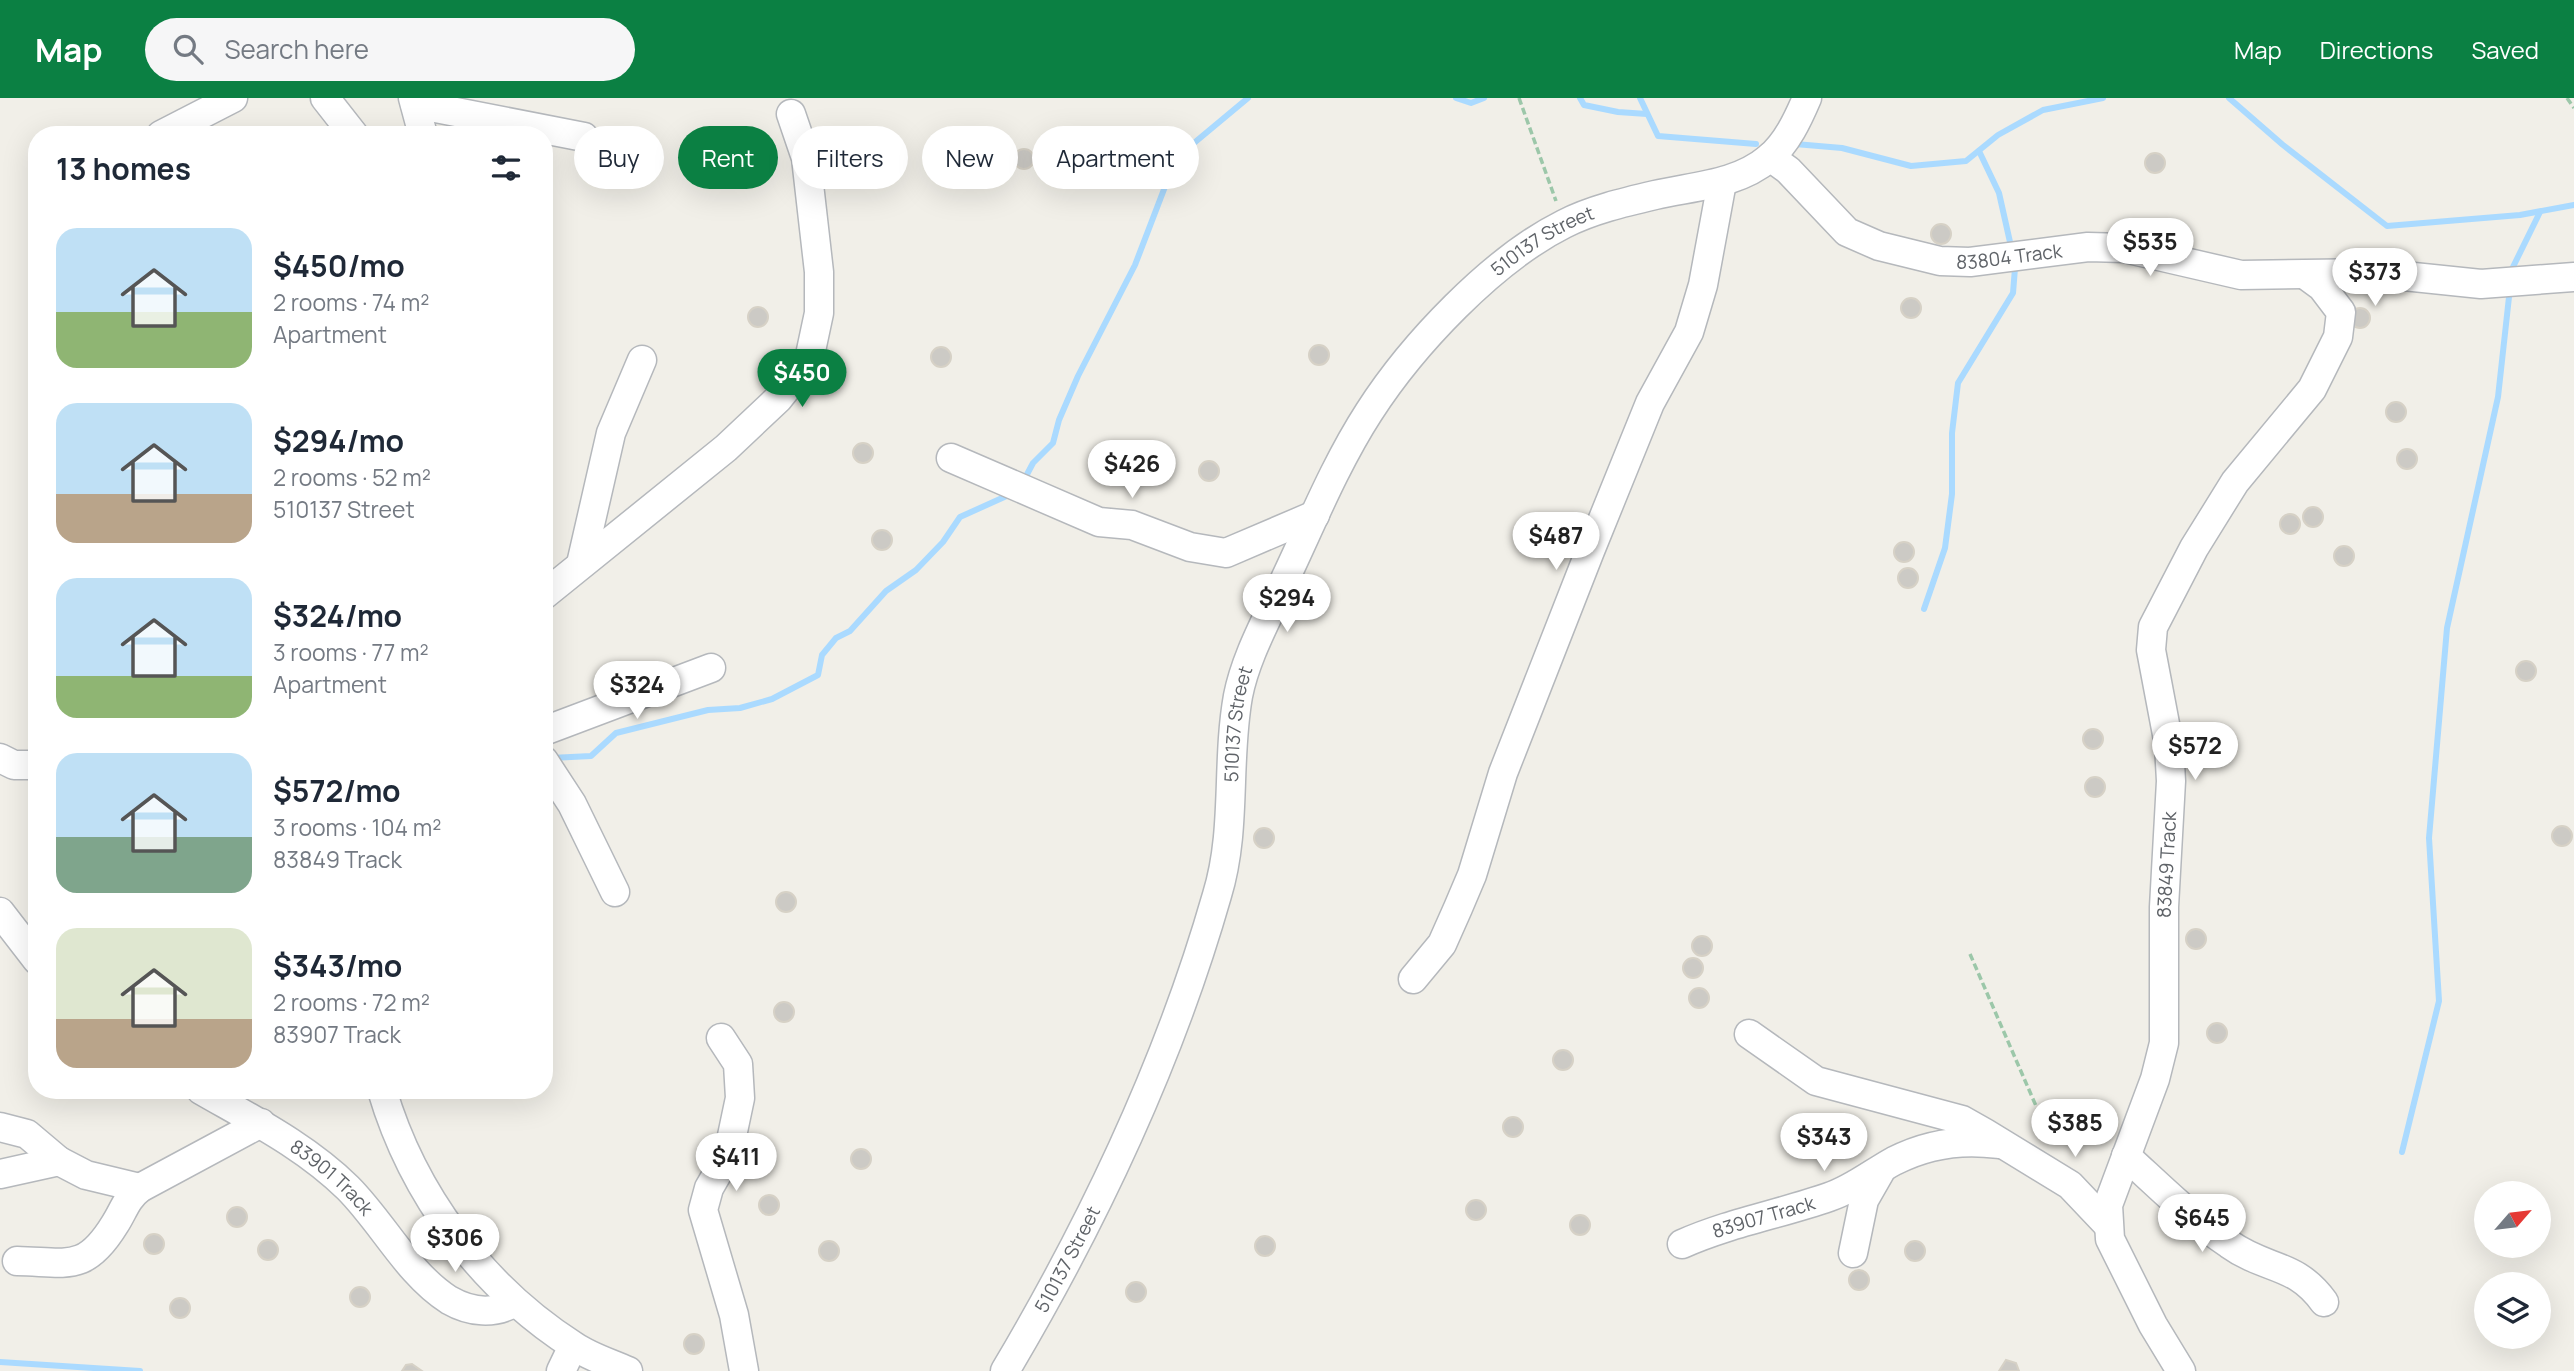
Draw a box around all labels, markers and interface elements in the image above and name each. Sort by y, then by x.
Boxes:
search box [145,18,635,81]
text: Map [35,27,103,72]
icon: search [169,30,207,68]
text: Search here [225,31,369,67]
text: Map [2234,33,2282,66]
text: Directions [2320,33,2433,66]
text: Saved [2471,33,2539,66]
chip: Buy [574,126,664,189]
chip: Rent [678,126,778,189]
chip: Filters [792,126,908,189]
chip: New [922,126,1018,189]
chip: Apartment [1032,126,1199,189]
text: 13 homes [56,148,191,189]
icon: filters [487,149,525,187]
street label: 510137 Street [1485,200,1597,282]
pin: $535 [2109,218,2191,278]
text: $535 [2123,225,2177,257]
street label: 83804 Track [1956,237,2064,275]
text: $450/mo [273,245,405,286]
pin: $373 [2334,248,2416,308]
text: $373 [2348,255,2402,287]
icon: home [112,256,196,340]
text: 2 rooms · 74 m² [273,286,429,318]
text: Apartment [273,318,387,350]
pin: $450 [761,350,843,409]
text: $450 [773,356,831,388]
text: $294/mo [273,420,404,461]
icon: home [112,431,196,515]
pin: $426 [1091,440,1173,500]
text: $426 [1104,447,1160,479]
text: 2 rooms · 52 m² [273,461,431,493]
text: 510137 Street [273,493,415,525]
pin: $487 [1515,512,1597,572]
text: $487 [1529,519,1583,551]
pin: $294 [1246,574,1328,634]
text: $294 [1259,581,1315,613]
text: $324/mo [273,595,402,636]
icon: home [112,606,196,690]
text: 3 rooms · 77 m² [273,636,429,668]
pin: $324 [596,662,678,721]
street label: 510137 Street [1218,663,1258,783]
text: Apartment [273,668,387,700]
text: $324 [609,668,665,700]
pin: $572 [2154,722,2236,782]
text: $572 [2168,729,2222,761]
text: $572/mo [273,770,401,811]
icon: home [112,781,196,865]
street label: 83849 Track [2151,810,2182,918]
text: 3 rooms · 104 m² [273,811,441,843]
text: 83849 Track [273,843,402,875]
text: $343/mo [273,945,402,986]
icon: home [112,956,196,1040]
text: 2 rooms · 72 m² [273,986,430,1018]
text: 83907 Track [273,1018,401,1050]
pin: $385 [2034,1100,2116,1159]
text: $385 [2047,1106,2103,1138]
pin: $343 [1783,1114,1865,1173]
text: $343 [1796,1120,1852,1152]
street label: 83901 Track [285,1133,380,1221]
pin: $411 [695,1134,777,1193]
text: $411 [712,1140,760,1172]
north arrow [2474,1181,2552,1258]
map controls [2474,1181,2551,1349]
street label: 83907 Track [1709,1189,1819,1244]
pin: $645 [2161,1194,2243,1254]
street label: 510137 Street [1028,1201,1106,1317]
text: $645 [2174,1201,2230,1233]
pin: $306 [414,1214,496,1274]
text: $306 [426,1221,484,1253]
button: layers [2474,1272,2551,1349]

